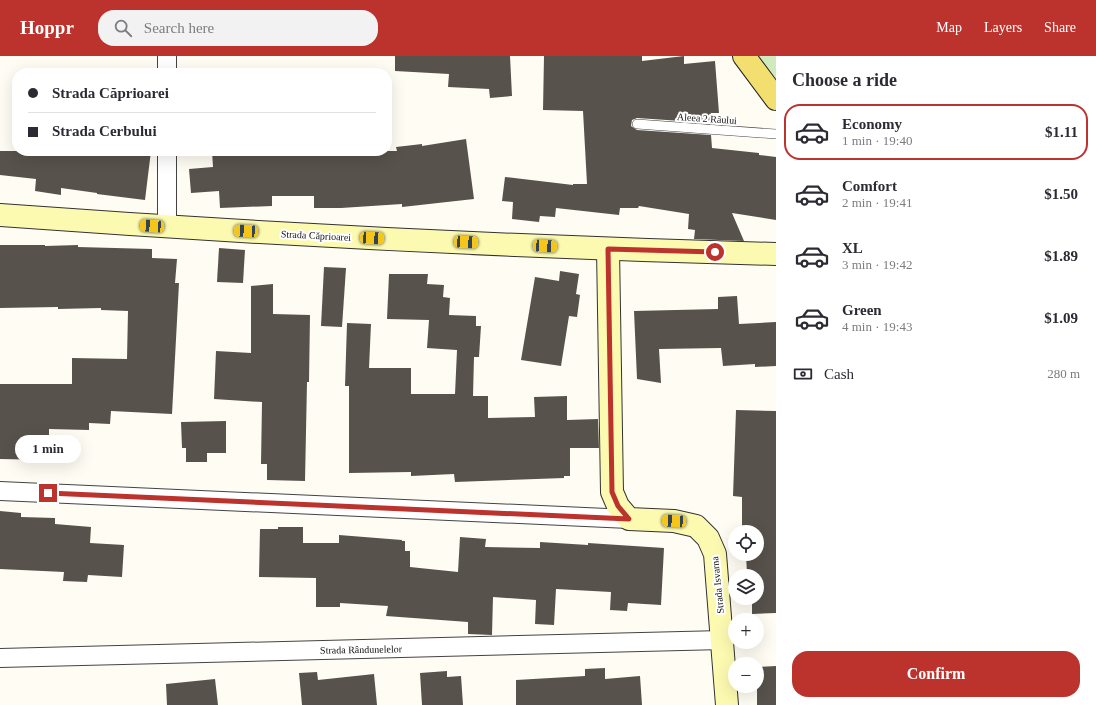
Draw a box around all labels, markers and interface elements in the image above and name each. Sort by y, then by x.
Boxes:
search box [98,10,378,46]
text: Hoppr [20,17,74,38]
icon: search [112,17,134,39]
text: Search here [144,20,214,36]
text: Map [936,20,962,35]
text: Layers [984,20,1022,35]
text: Share [1044,20,1076,35]
text: Choose a ride [792,70,897,90]
text: Strada Căprioarei [52,85,169,101]
street label: Aleea 2 Râului [677,111,737,126]
icon: car [794,114,830,150]
text: Economy [842,116,902,132]
text: Strada Cerbului [52,123,157,139]
text: $1.11 [1045,124,1078,140]
text: 1 min · 19:40 [842,133,912,148]
icon: car [794,176,830,212]
text: Comfort [842,178,897,194]
text: $1.50 [1044,186,1078,202]
text: 2 min · 19:41 [842,195,912,210]
car [140,219,164,233]
car [234,224,258,238]
street label: Strada Căprioarei [281,228,352,243]
car [360,231,384,245]
car [454,235,478,249]
icon: car [794,238,830,274]
car [533,239,557,253]
text: XL [842,240,863,256]
route start [706,243,724,261]
text: $1.89 [1044,248,1078,264]
text: 3 min · 19:42 [842,257,912,272]
icon: car [794,300,830,336]
text: Green [842,302,882,318]
text: $1.09 [1044,310,1078,326]
text: 4 min · 19:43 [842,319,912,334]
icon: cash [792,363,814,385]
text: Cash [824,366,854,382]
text: 280 m [1047,366,1080,381]
callout: 1 min [15,435,81,463]
text: 1 min [32,441,64,456]
route end [39,484,57,502]
car [662,514,686,528]
map controls [728,525,764,693]
button: locate [728,525,764,561]
street label: Strada Isvarna [709,555,726,614]
button: layers [728,569,764,605]
button: + [728,613,764,649]
street label: Strada Rândunelelor [320,643,403,656]
button: Confirm [792,651,1080,697]
button: − [728,657,764,693]

